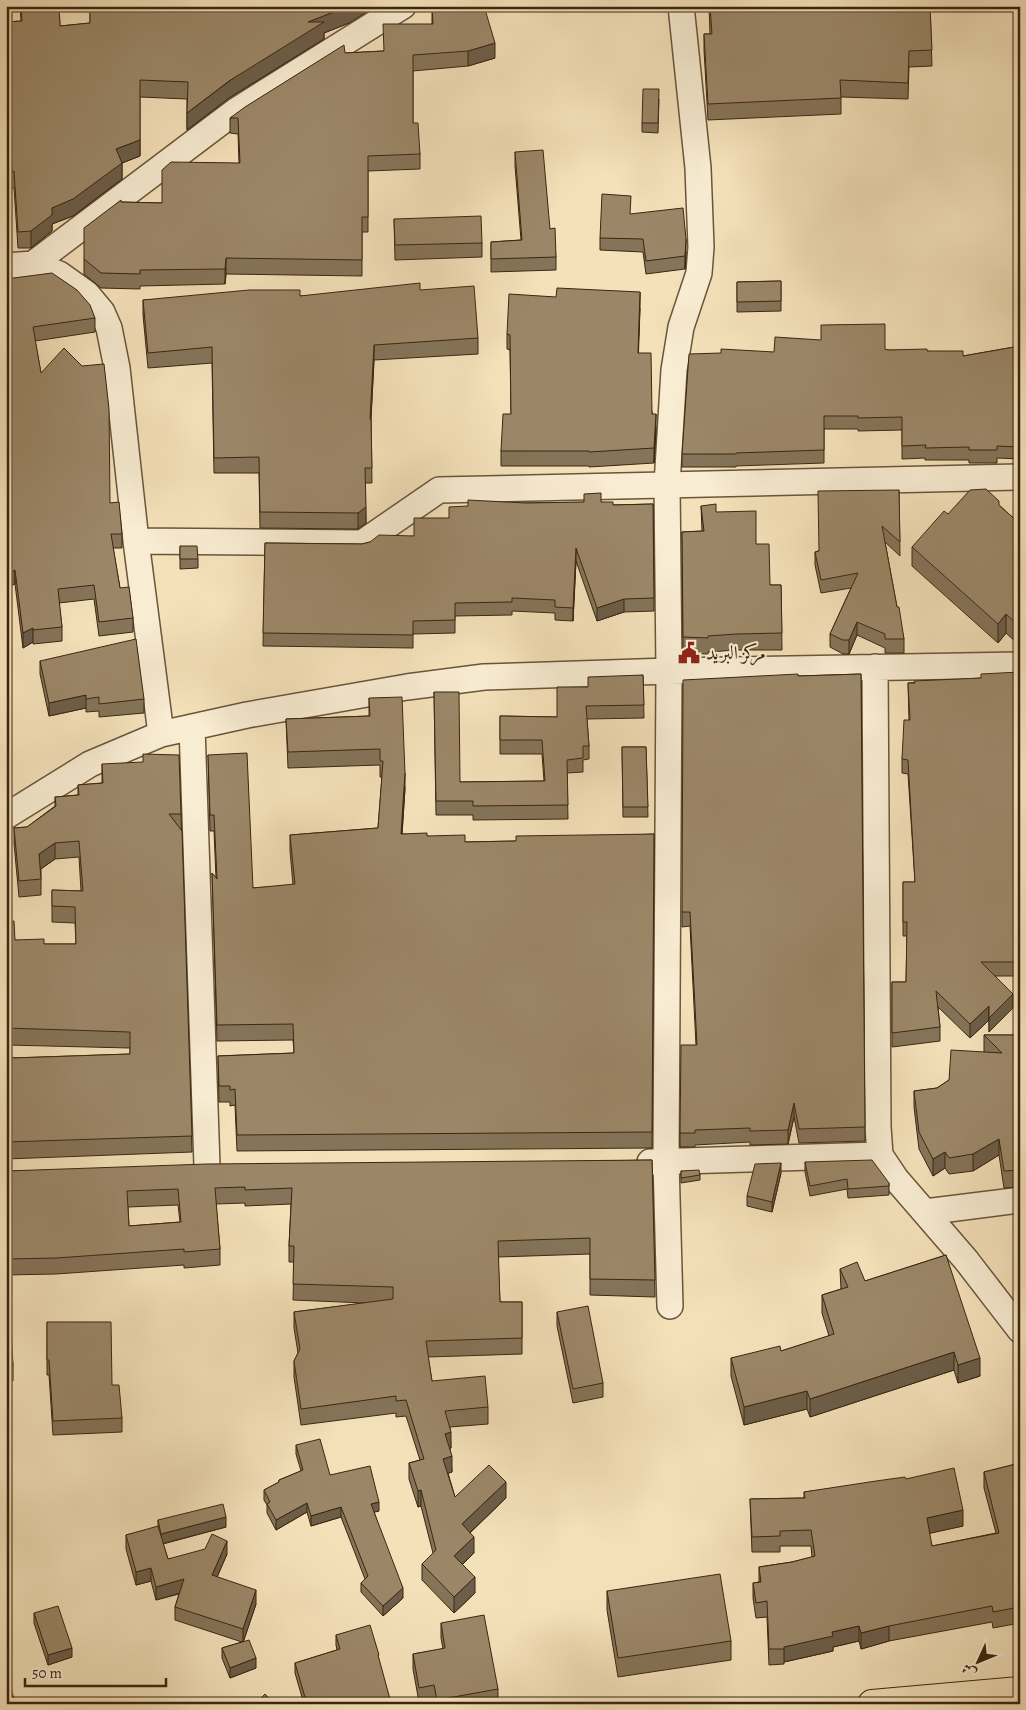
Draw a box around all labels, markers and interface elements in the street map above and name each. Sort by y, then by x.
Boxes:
public building icon: مركز البريد [676,640,702,666]
place label: مركز البريد [706,640,766,666]
north arrow [954,1638,1004,1688]
scale bar [25,1655,166,1687]
text: ش [957,1659,981,1682]
text: 50 m [32,1663,62,1683]

